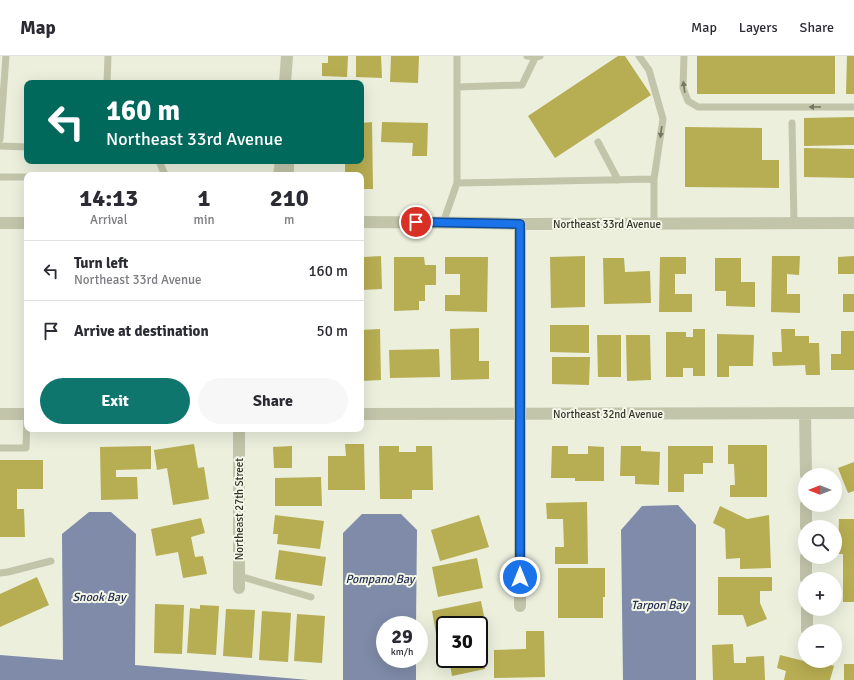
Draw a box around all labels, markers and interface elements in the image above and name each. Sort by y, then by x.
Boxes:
text: Map [20,16,56,40]
text: Map [691,19,717,36]
text: Layers [739,19,778,36]
text: Share [800,19,834,36]
one-way arrow [681,81,687,93]
text: 160 m [106,94,180,128]
icon: left [40,96,92,148]
one-way arrow [808,104,821,110]
one-way arrow [658,126,664,138]
text: Northeast 33rd Avenue [106,128,283,150]
text: 14:13 [79,183,138,213]
text: 1 [198,183,210,213]
text: 210 [270,183,309,213]
pin [399,205,433,239]
icon: arrive [405,211,427,233]
text: Arrival [90,212,127,228]
text: min [194,212,215,228]
text: m [284,212,294,228]
street label: Northeast 33rd Avenue [553,218,661,231]
text: Turn left [74,254,128,272]
icon: left [40,260,62,282]
text: 160 m [308,262,348,280]
text: Northeast 33rd Avenue [74,272,202,288]
icon: arrive [40,320,62,342]
text: Arrive at destination [74,322,209,340]
text: 50 m [317,322,348,340]
button: Exit [40,378,190,424]
button: Share [198,378,348,424]
street label: Northeast 32nd Avenue [553,408,663,421]
street label: Northeast 27th Street [233,458,246,560]
north arrow [798,468,842,512]
map controls [798,468,842,668]
button: search [798,520,842,564]
position arrow [499,556,541,598]
water label: Pompano Bay [346,572,416,587]
button: + [798,572,842,616]
water label: Snook Bay [72,590,127,605]
water label: Tarpon Bay [631,598,688,613]
speed limit sign: 30 [436,616,488,668]
text: 29 [391,624,413,649]
button: − [798,624,842,668]
text: km/h [391,646,413,658]

